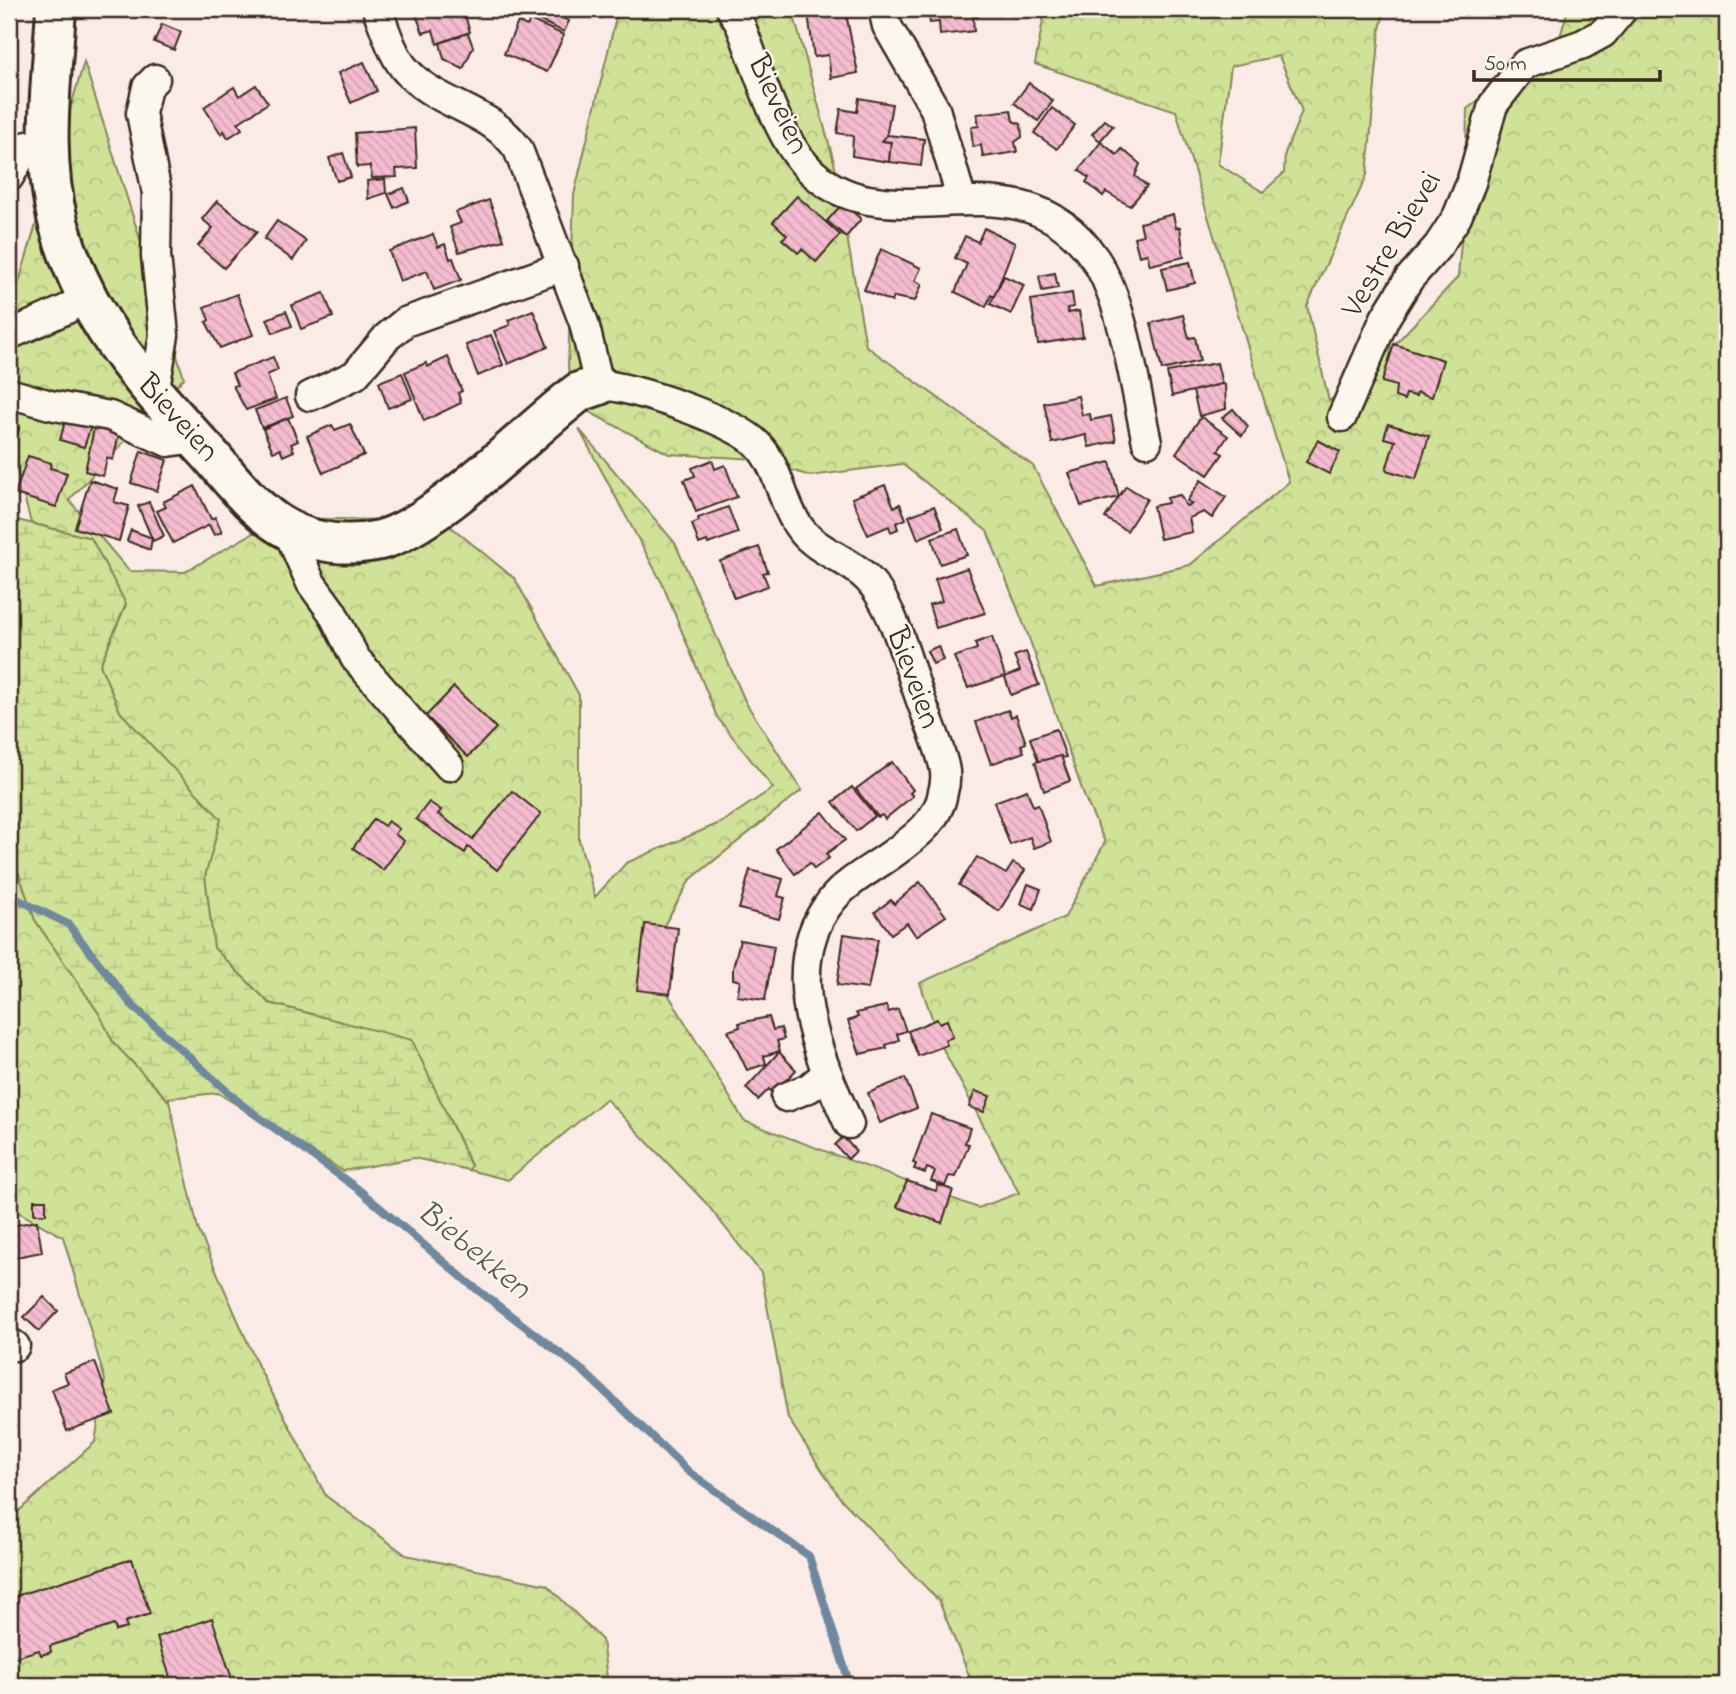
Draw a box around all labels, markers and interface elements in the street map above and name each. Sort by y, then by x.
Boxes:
scale bar [1474,38,1659,82]
street label: Bieveien [733,47,821,163]
text: 50 m [1484,50,1527,80]
street label: Vestre Bievei [1330,163,1455,328]
street label: Bieveien [124,363,230,474]
street label: Bieveien [872,620,952,735]
water label: Biebekken [405,1190,542,1313]

